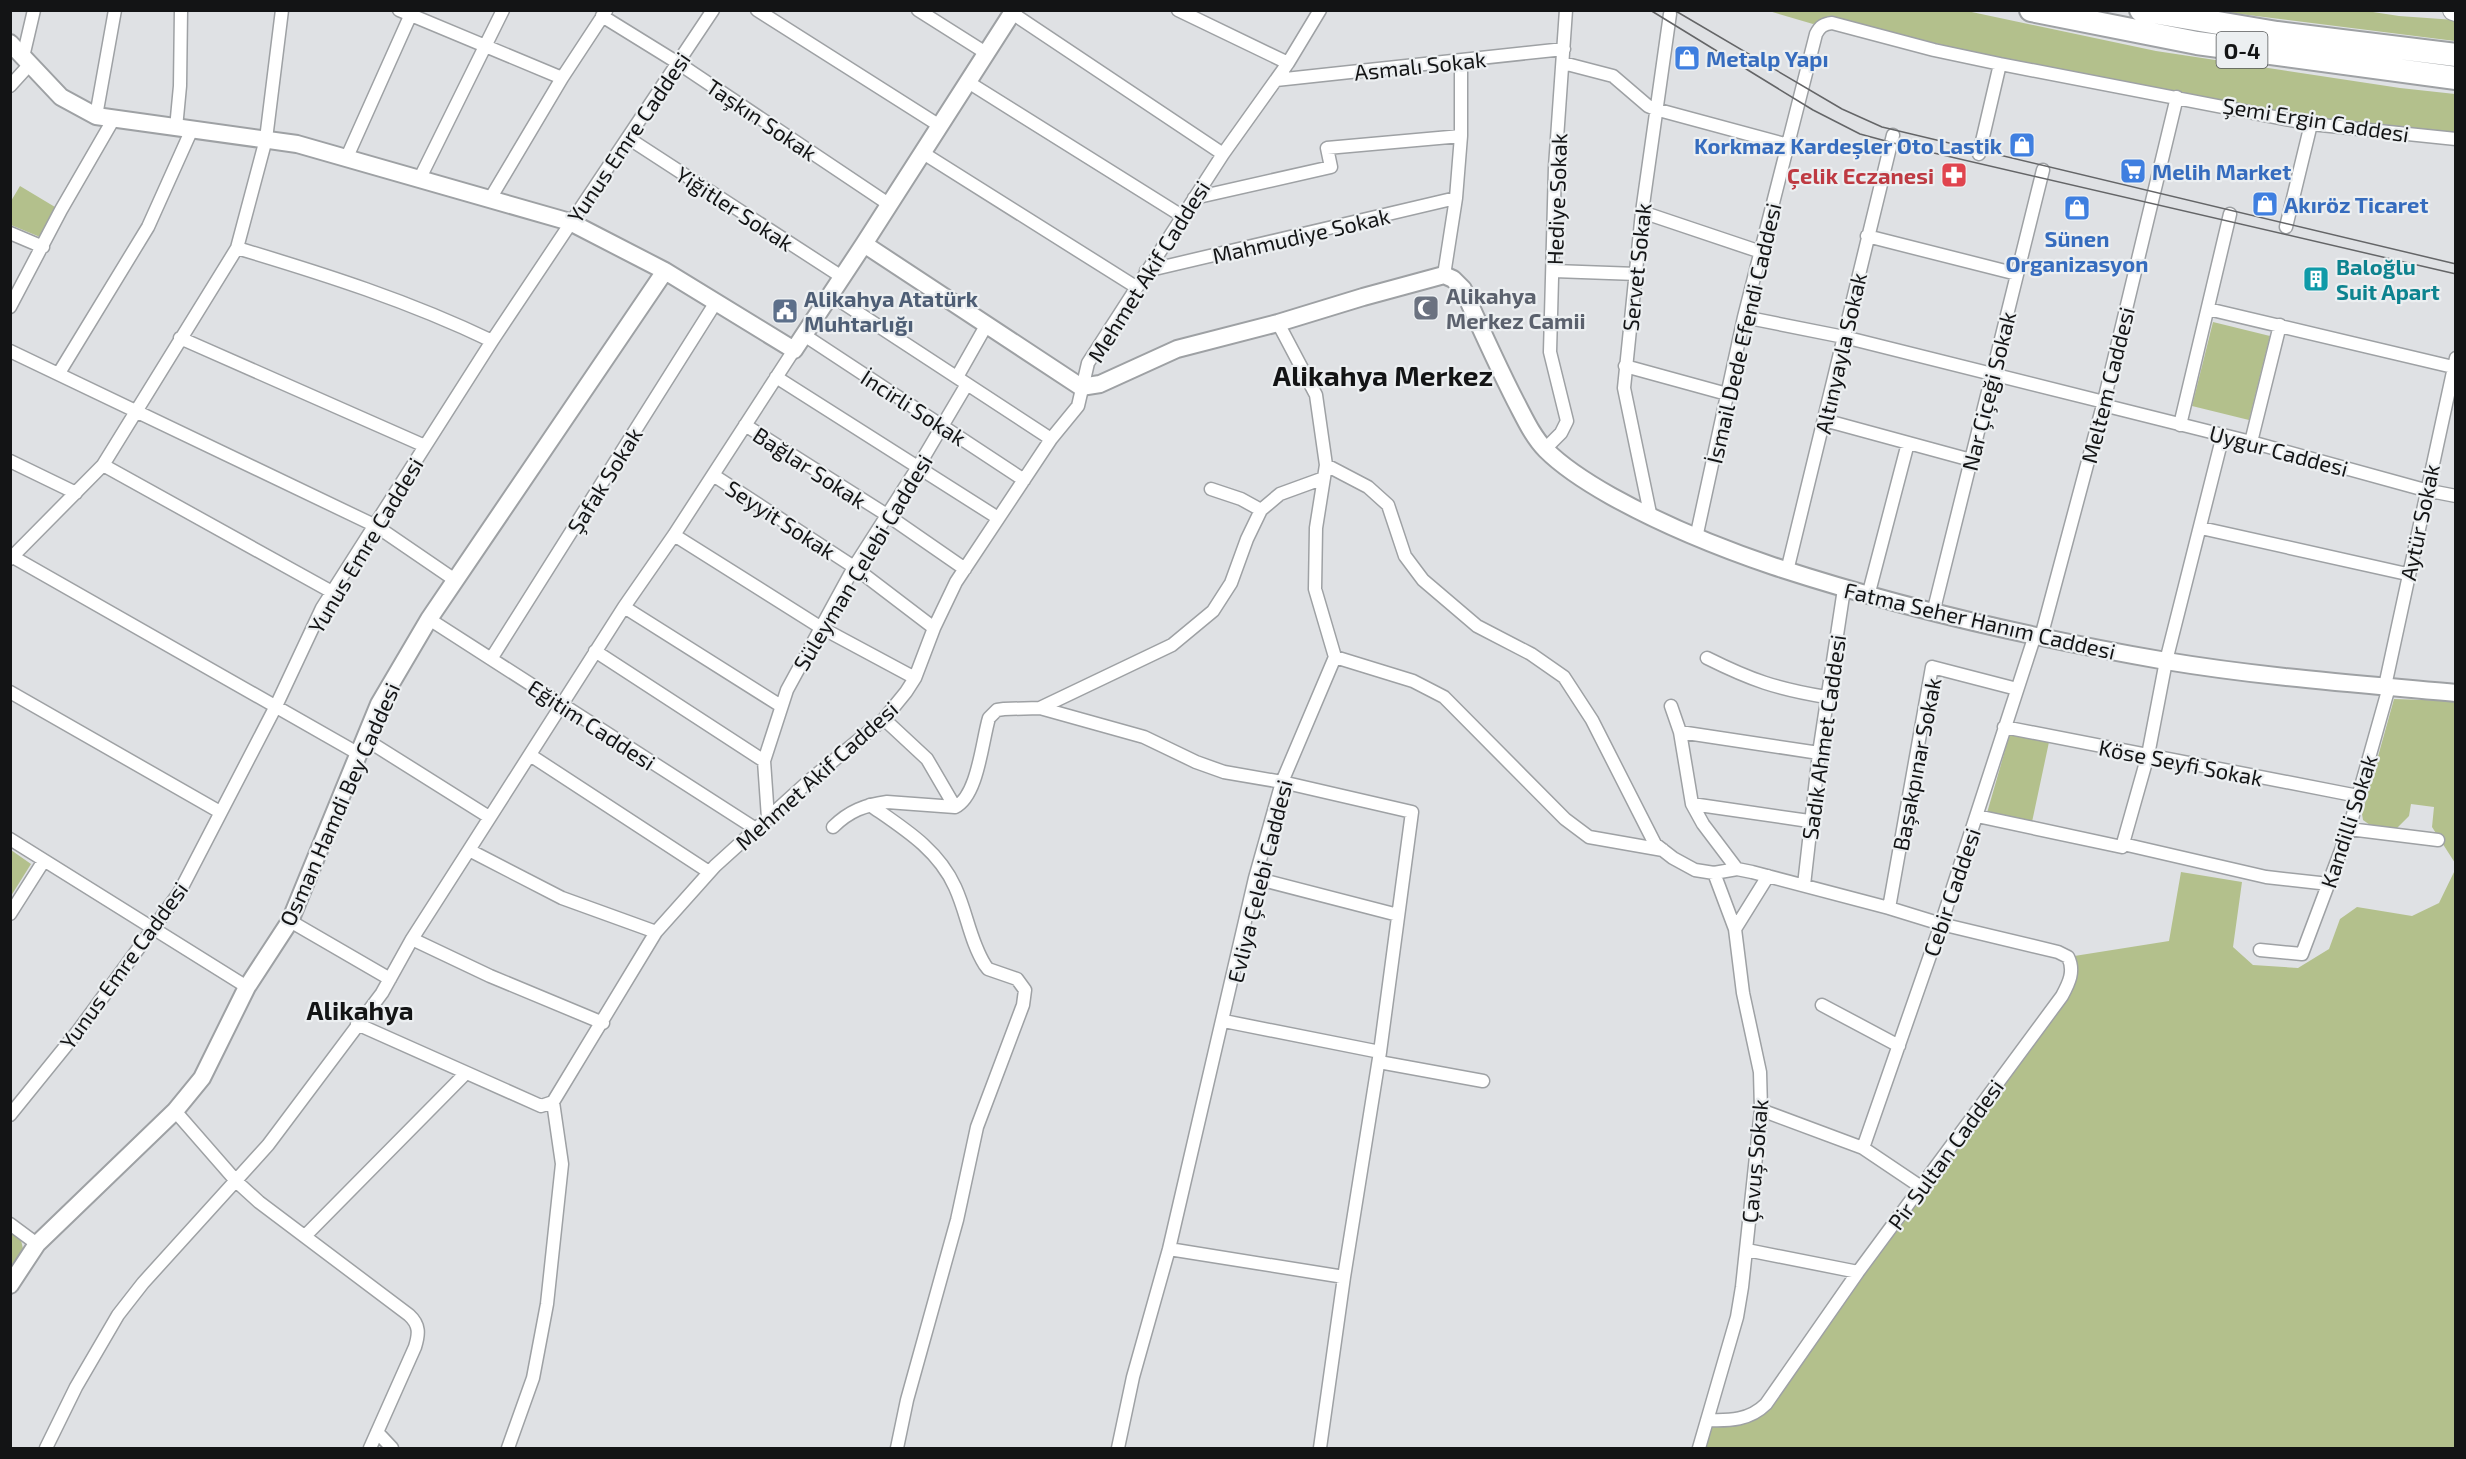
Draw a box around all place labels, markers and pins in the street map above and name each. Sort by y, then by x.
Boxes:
shop icon: Metalp Yapı [1672,43,1702,73]
place label: Metalp Yapı [1706,45,1829,71]
shop icon: Korkmaz Kardeşler Oto Lastik [2007,130,2037,160]
place label: Korkmaz Kardeşler Oto Lastik [1694,132,2003,160]
supermarket icon: Melih Market [2118,156,2148,186]
place label: Melih Market [2152,158,2291,184]
pharmacy icon: Çelik Eczanesi [1939,160,1969,190]
place label: Çelik Eczanesi [1787,162,1934,190]
shop icon: Akıröz Ticaret [2250,189,2280,219]
place label: Akıröz Ticaret [2284,191,2428,217]
shop icon: Sünen Organizasyon [2062,193,2092,223]
place label: Sünen Organizasyon [2005,225,2149,277]
place label: Baloğlu Suit Apart [2336,253,2440,304]
building icon: Baloğlu Suit Apart [2301,264,2331,294]
place label: Alikahya Merkez Camii [1446,282,1586,333]
place label: Alikahya Atatürk Muhtarlığı [804,285,979,336]
mosque icon: Alikahya Merkez Camii [1411,293,1441,323]
public building icon: Alikahya Atatürk Muhtarlığı [770,296,800,326]

